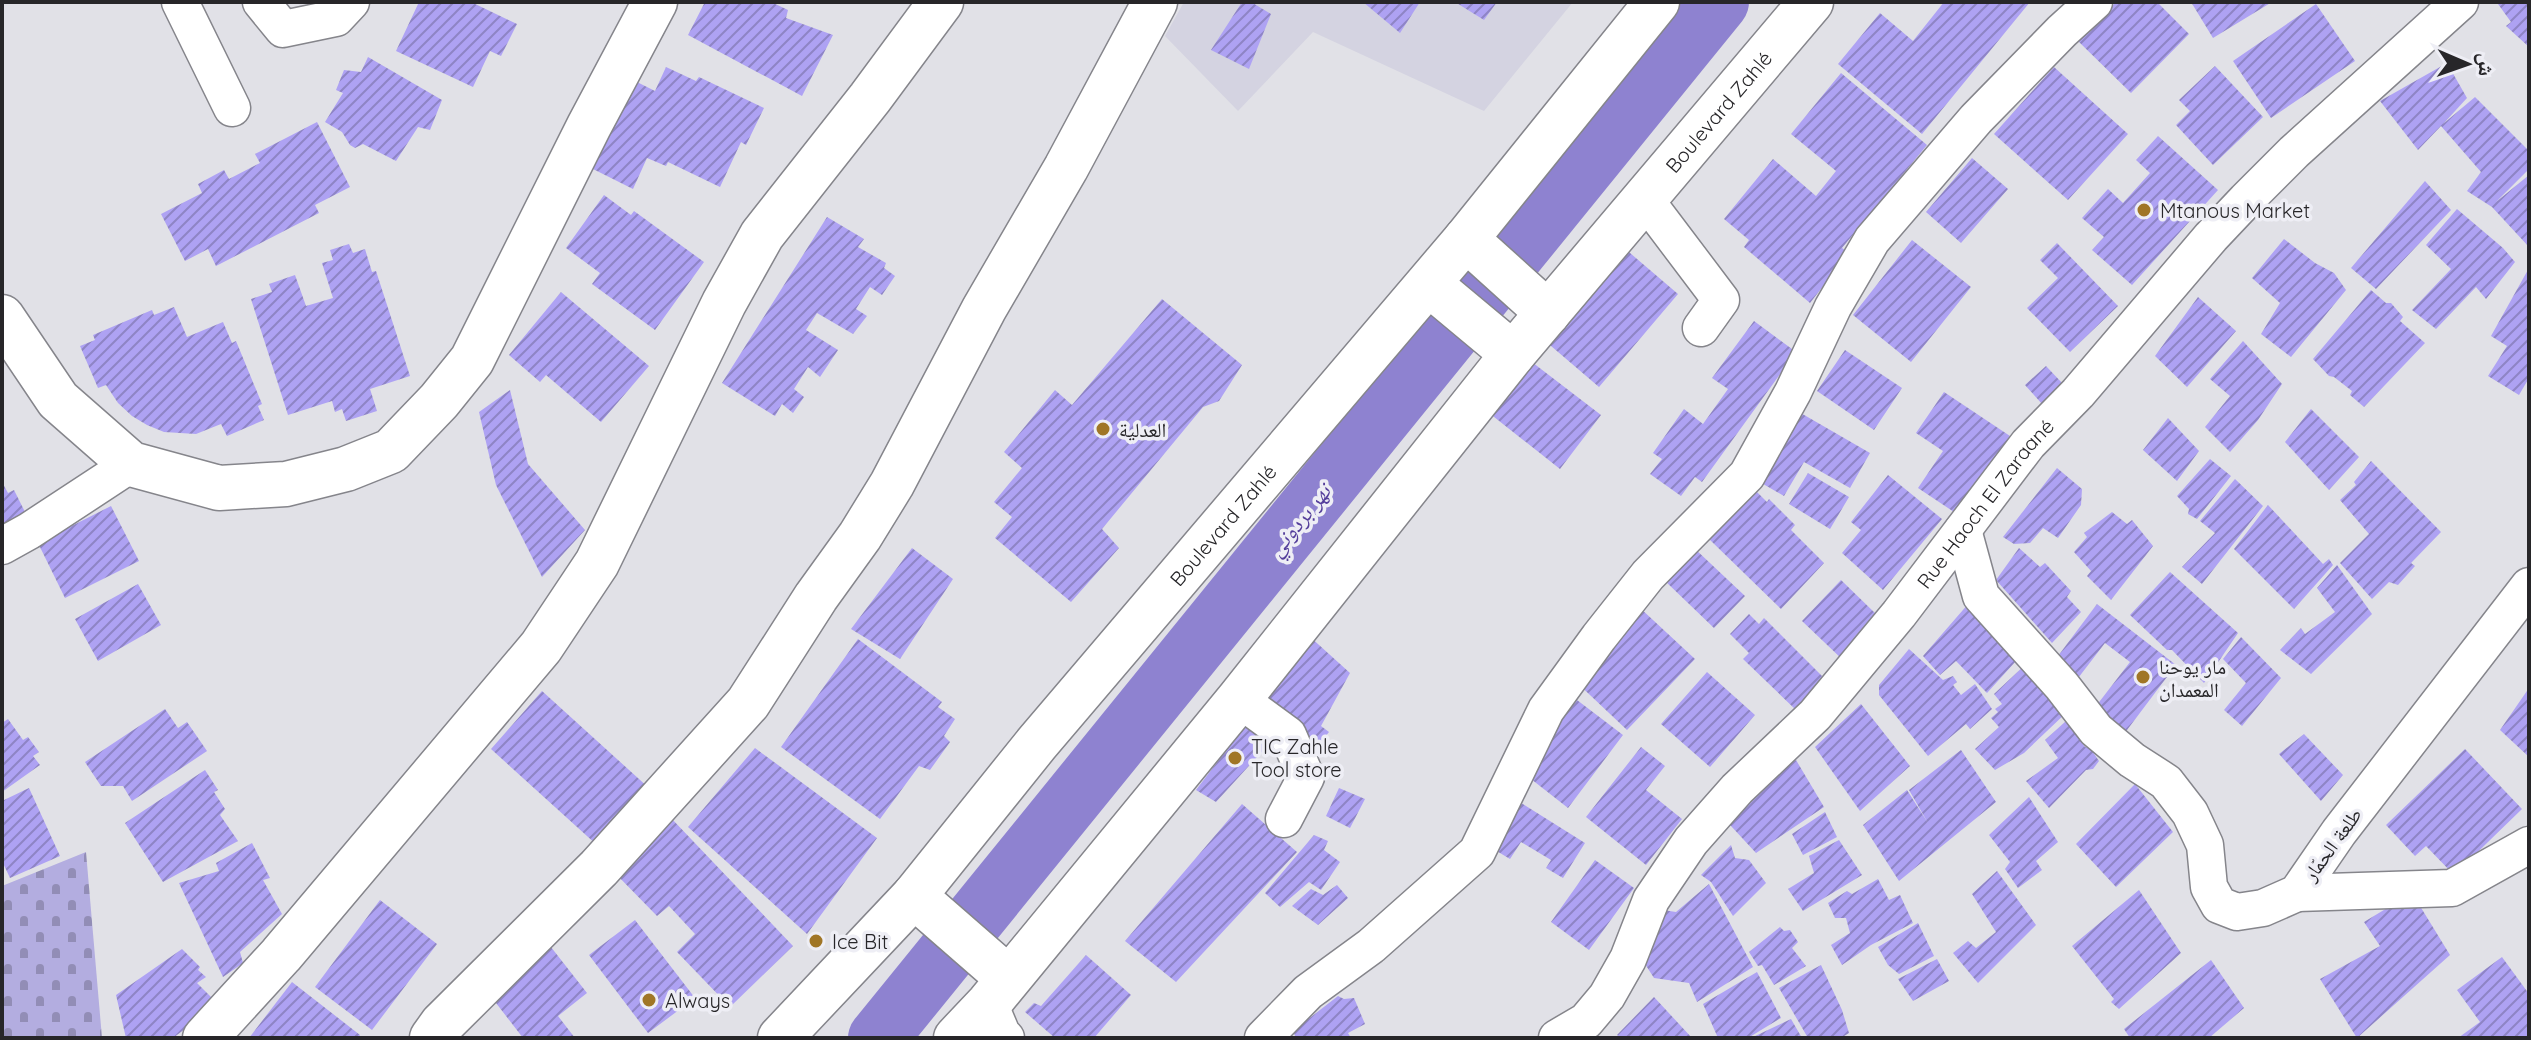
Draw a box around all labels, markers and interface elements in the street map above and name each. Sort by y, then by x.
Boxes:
north arrow [2427,24,2507,104]
street label: Boulevard Zahlé [1660,46,1777,177]
text: ش [2473,53,2501,77]
place label: Mtanous Market [2160,198,2310,223]
marker: Mtanous Market [2135,201,2153,219]
street label: Rue Haoch El Zaraané [1911,413,2059,593]
place label: العدلية [1119,417,1166,442]
marker: العدلية [1094,420,1112,438]
street label: Boulevard Zahlé [1164,459,1281,591]
water label: نهر بردوني [1261,476,1341,564]
place label: مار يوحنا المعمدان [2159,654,2226,702]
marker: مار يوحنا المعمدان [2134,668,2152,686]
place label: TIC Zahle Tool store [1251,734,1342,782]
marker: TIC Zahle Tool store [1226,749,1244,767]
street label: طلعة الحمّار [2297,803,2367,886]
place label: Ice Bit [832,929,888,954]
marker: Ice Bit [807,932,825,950]
place label: Always [665,988,730,1013]
marker: Always [640,991,658,1009]

